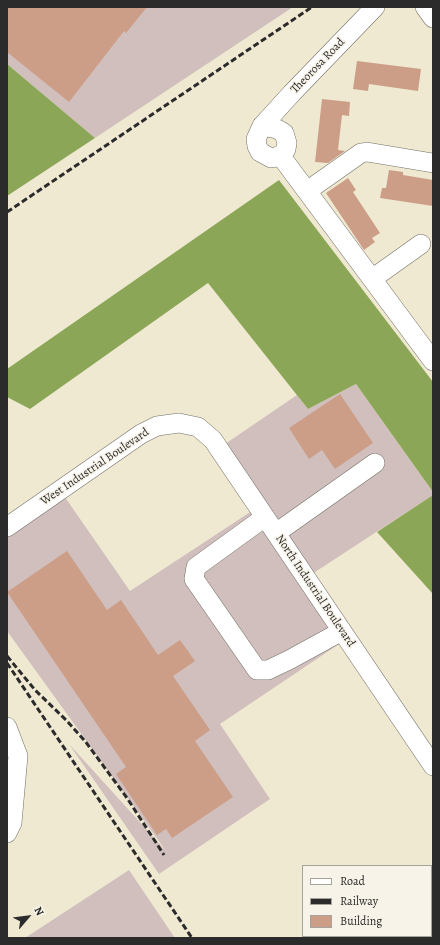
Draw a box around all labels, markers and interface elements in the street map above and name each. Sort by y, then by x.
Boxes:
street label: Theorosa Road [288,35,348,97]
street label: West Industrial Boulevard [38,425,152,509]
street label: North Industrial Boulevard [272,532,358,650]
legend [302,865,432,937]
text: Road [340,873,365,889]
text: Railway [340,893,378,909]
north arrow [8,897,48,937]
text: N [31,904,48,918]
text: Building [340,913,382,929]

